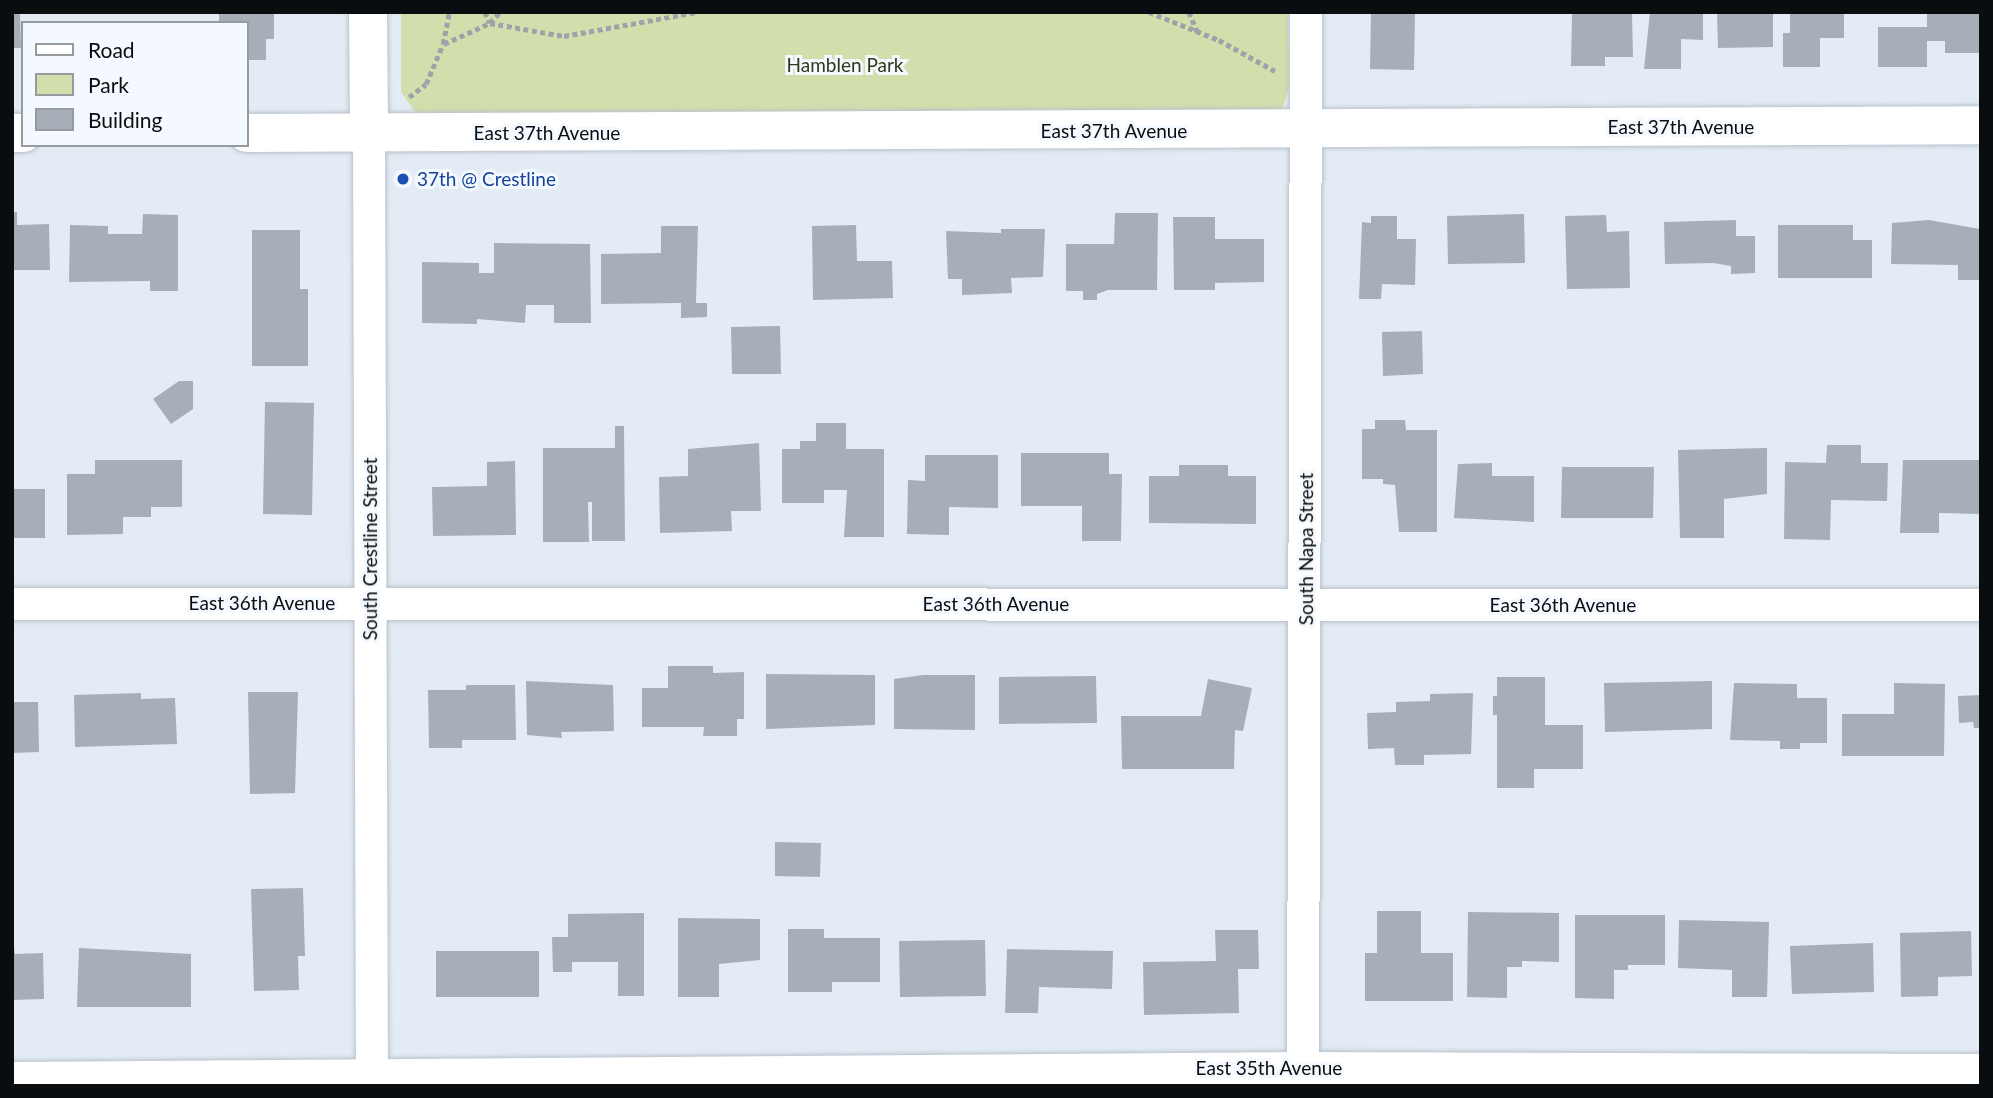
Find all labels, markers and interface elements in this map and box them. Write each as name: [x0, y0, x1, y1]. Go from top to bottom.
legend: [21, 21, 248, 147]
text: Road: [88, 37, 135, 62]
park label: Hamblen Park: [786, 54, 904, 76]
text: Park: [88, 72, 129, 97]
text: Building: [88, 107, 163, 132]
street label: East 37th Avenue: [1607, 116, 1755, 138]
street label: East 37th Avenue: [1040, 120, 1188, 142]
street label: East 37th Avenue: [473, 122, 621, 144]
place label: 37th @ Crestline: [417, 168, 556, 190]
marker: 37th @ Crestline: [395, 171, 411, 187]
street label: South Crestline Street: [359, 458, 381, 640]
street label: South Napa Street: [1295, 473, 1317, 625]
street label: East 36th Avenue: [188, 592, 336, 614]
street label: East 36th Avenue: [922, 593, 1070, 615]
street label: East 36th Avenue: [1489, 594, 1637, 616]
street label: East 35th Avenue: [1195, 1057, 1343, 1079]

